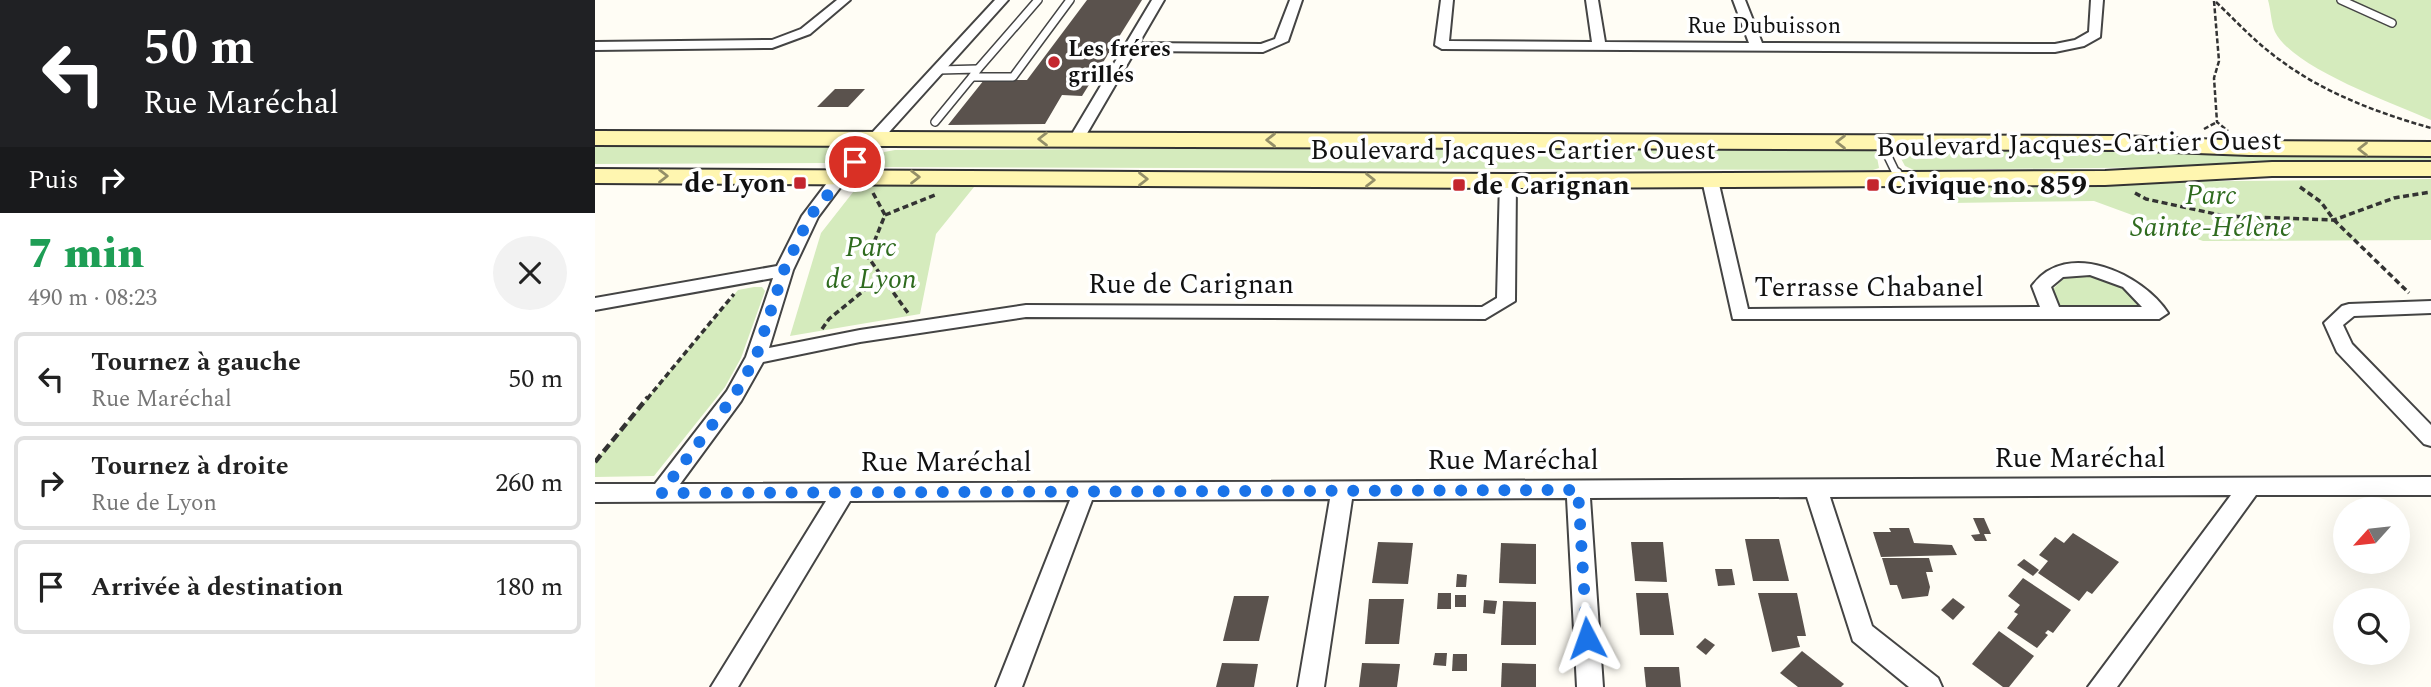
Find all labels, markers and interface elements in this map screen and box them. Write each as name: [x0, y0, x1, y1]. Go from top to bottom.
street label: Rue Dubuisson: [1687, 9, 1841, 44]
text: 50 m: [143, 11, 254, 86]
icon: left: [28, 28, 119, 119]
place label: Les fréres grillés: [1068, 32, 1171, 93]
marker: Les fréres grillés: [1046, 54, 1062, 70]
text: Rue Maréchal: [143, 79, 339, 128]
street label: Boulevard Jacques-Cartier Ouest: [1876, 119, 2282, 169]
street label: Boulevard Jacques-Cartier Ouest: [1310, 129, 1716, 172]
one-way arrow: [1038, 131, 1048, 147]
pin: [825, 132, 885, 192]
one-way arrow: [1265, 132, 1276, 148]
one-way arrow: [1836, 134, 1846, 150]
one-way arrow: [2357, 141, 2368, 157]
icon: arrive: [836, 143, 874, 181]
text: Puis: [28, 160, 79, 200]
icon: right: [93, 161, 131, 199]
place label: de Lyon: [684, 162, 786, 205]
place label: de Carignan: [1473, 164, 1630, 207]
place label: Civique no. 859: [1887, 164, 2087, 207]
one-way arrow: [658, 169, 669, 184]
one-way arrow: [910, 169, 921, 185]
one-way arrow: [1138, 171, 1148, 187]
one-way arrow: [1365, 172, 1376, 188]
park label: Parc Sainte-Hélène: [2130, 174, 2292, 249]
marker: de Lyon: [792, 175, 808, 191]
marker: de Carignan: [1451, 177, 1467, 193]
marker: Civique no. 859: [1865, 177, 1881, 193]
text: 7 min: [28, 223, 144, 286]
park label: Parc de Lyon: [825, 226, 917, 301]
button: close: [493, 236, 567, 310]
street label: Rue de Carignan: [1088, 263, 1294, 306]
street label: Terrasse Chabanel: [1754, 266, 1984, 309]
text: 490 m · 08:23: [28, 281, 157, 316]
text: Tournez à gauche: [91, 342, 301, 382]
text: 50 m: [508, 359, 563, 399]
icon: left: [32, 360, 70, 398]
text: Rue Maréchal: [91, 382, 232, 417]
street label: Rue Maréchal: [1994, 437, 2166, 480]
street label: Rue Maréchal: [1427, 439, 1599, 482]
street label: Rue Maréchal: [860, 441, 1032, 484]
text: Tournez à droite: [91, 446, 289, 486]
text: 260 m: [495, 463, 563, 503]
icon: right: [32, 464, 70, 502]
text: Rue de Lyon: [91, 486, 217, 521]
north arrow: [2333, 497, 2410, 574]
map controls: [2333, 497, 2410, 665]
text: Arrivée à destination: [91, 567, 343, 607]
text: 180 m: [495, 567, 563, 607]
icon: arrive: [32, 568, 70, 606]
button: search: [2333, 588, 2410, 665]
position arrow: [1550, 601, 1624, 675]

